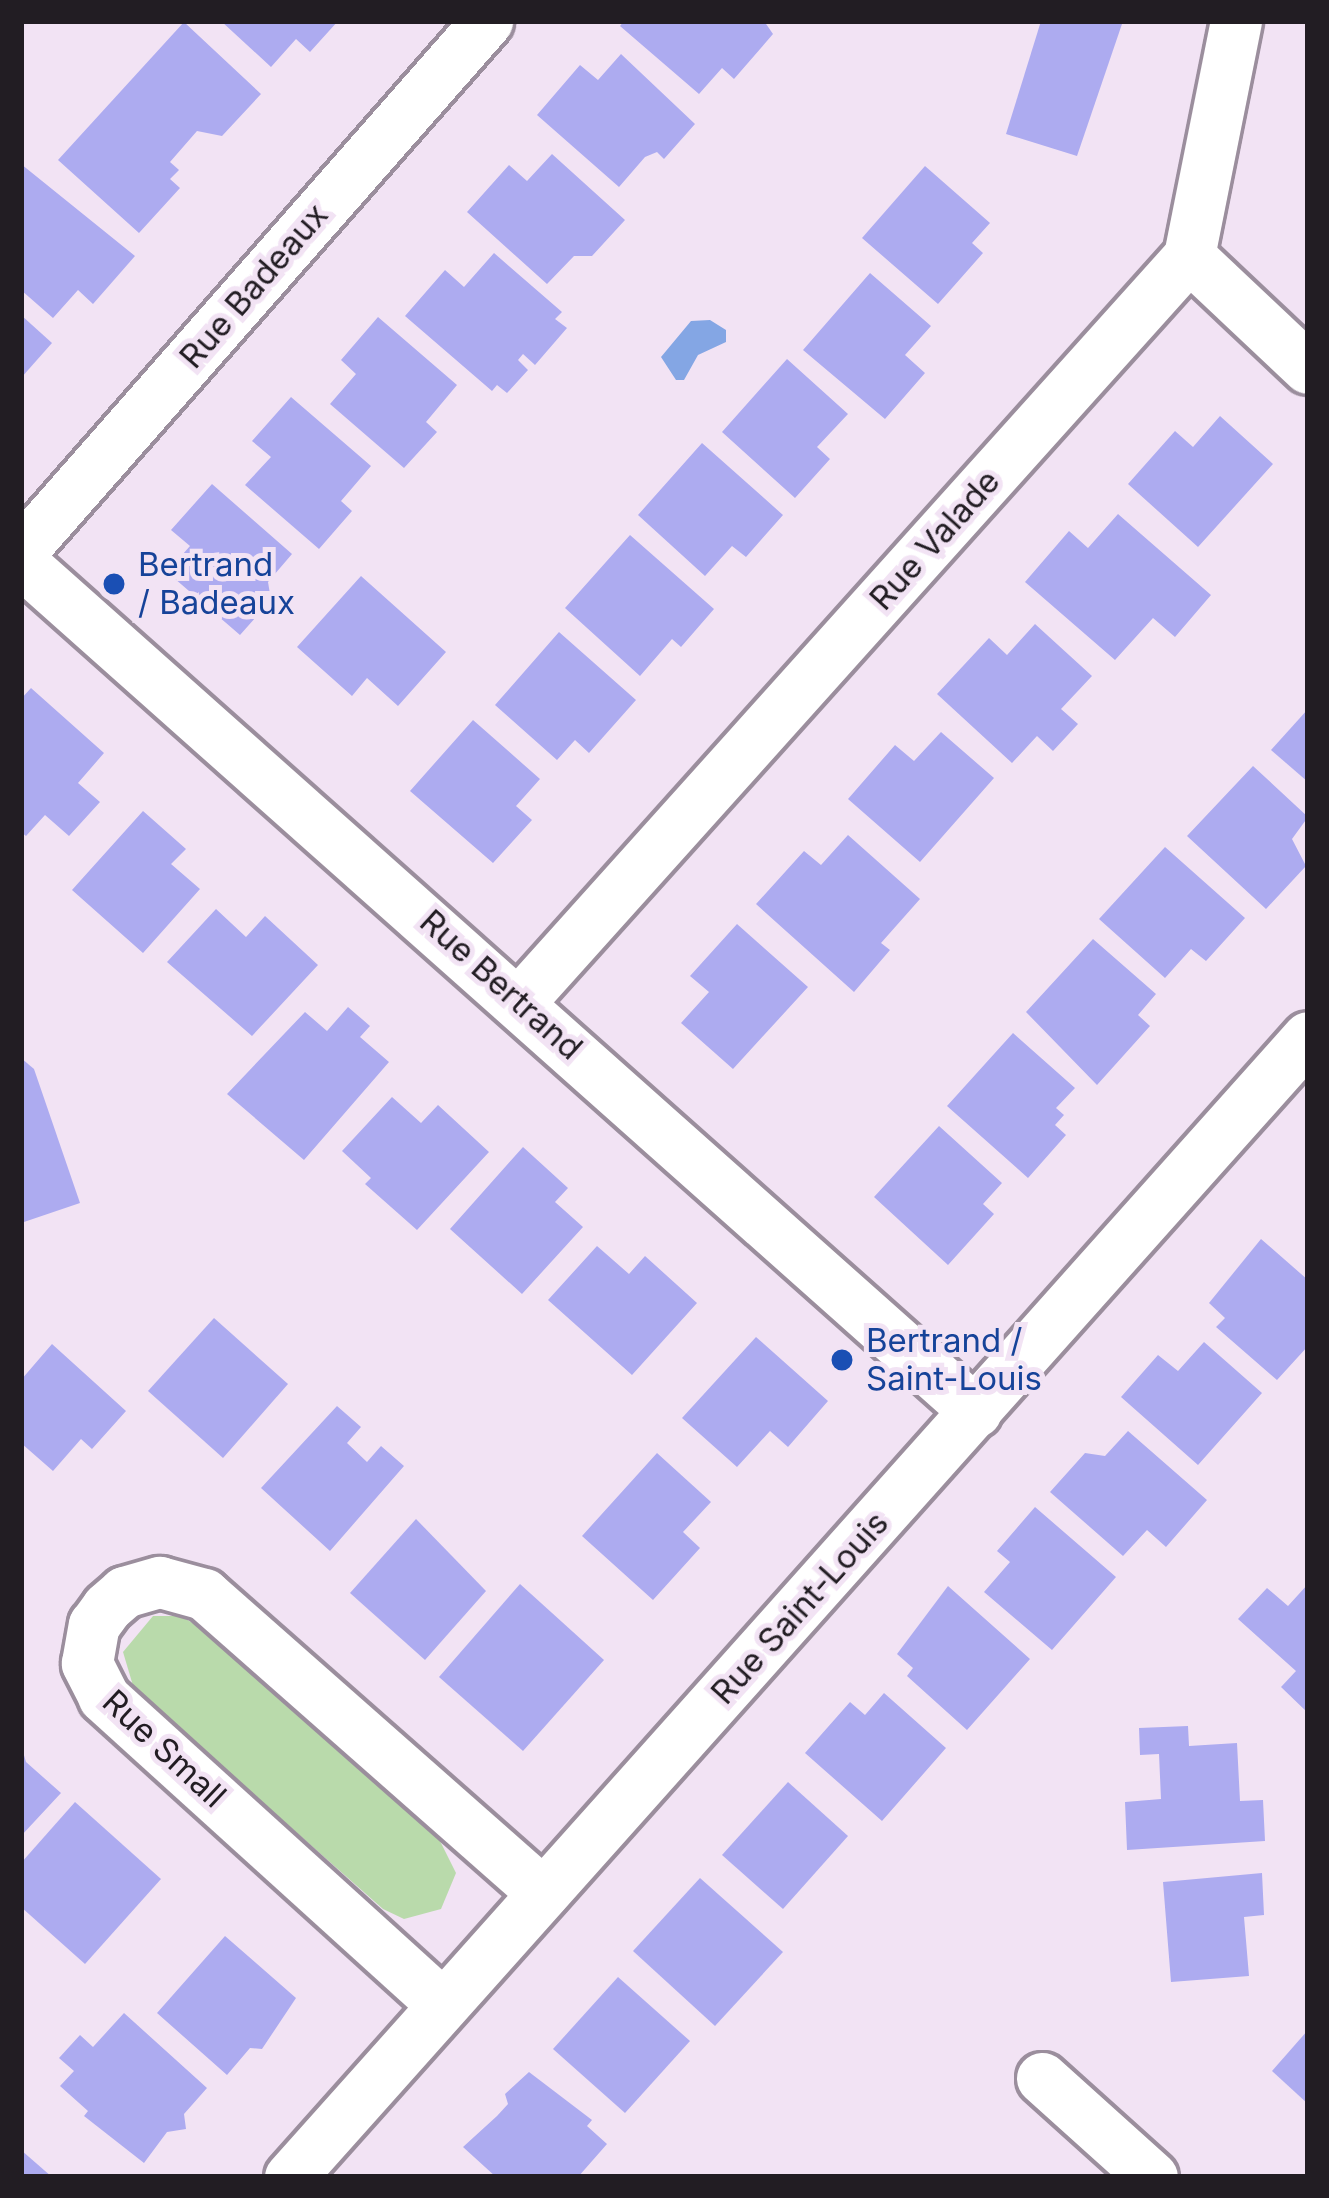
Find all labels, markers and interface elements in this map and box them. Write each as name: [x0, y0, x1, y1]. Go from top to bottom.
street label: Rue Badeaux: [172, 196, 336, 376]
street label: Rue Valade: [862, 462, 1008, 618]
place label: Bertrand / Badeaux: [138, 545, 295, 623]
marker: Bertrand / Badeaux: [101, 571, 127, 597]
street label: Rue Bertrand: [412, 902, 590, 1068]
place label: Bertrand / Saint-Louis: [866, 1321, 1042, 1399]
marker: Bertrand / Saint-Louis: [829, 1347, 855, 1373]
street label: Rue Saint-Louis: [703, 1504, 897, 1712]
street label: Rue Small: [94, 1682, 234, 1816]

